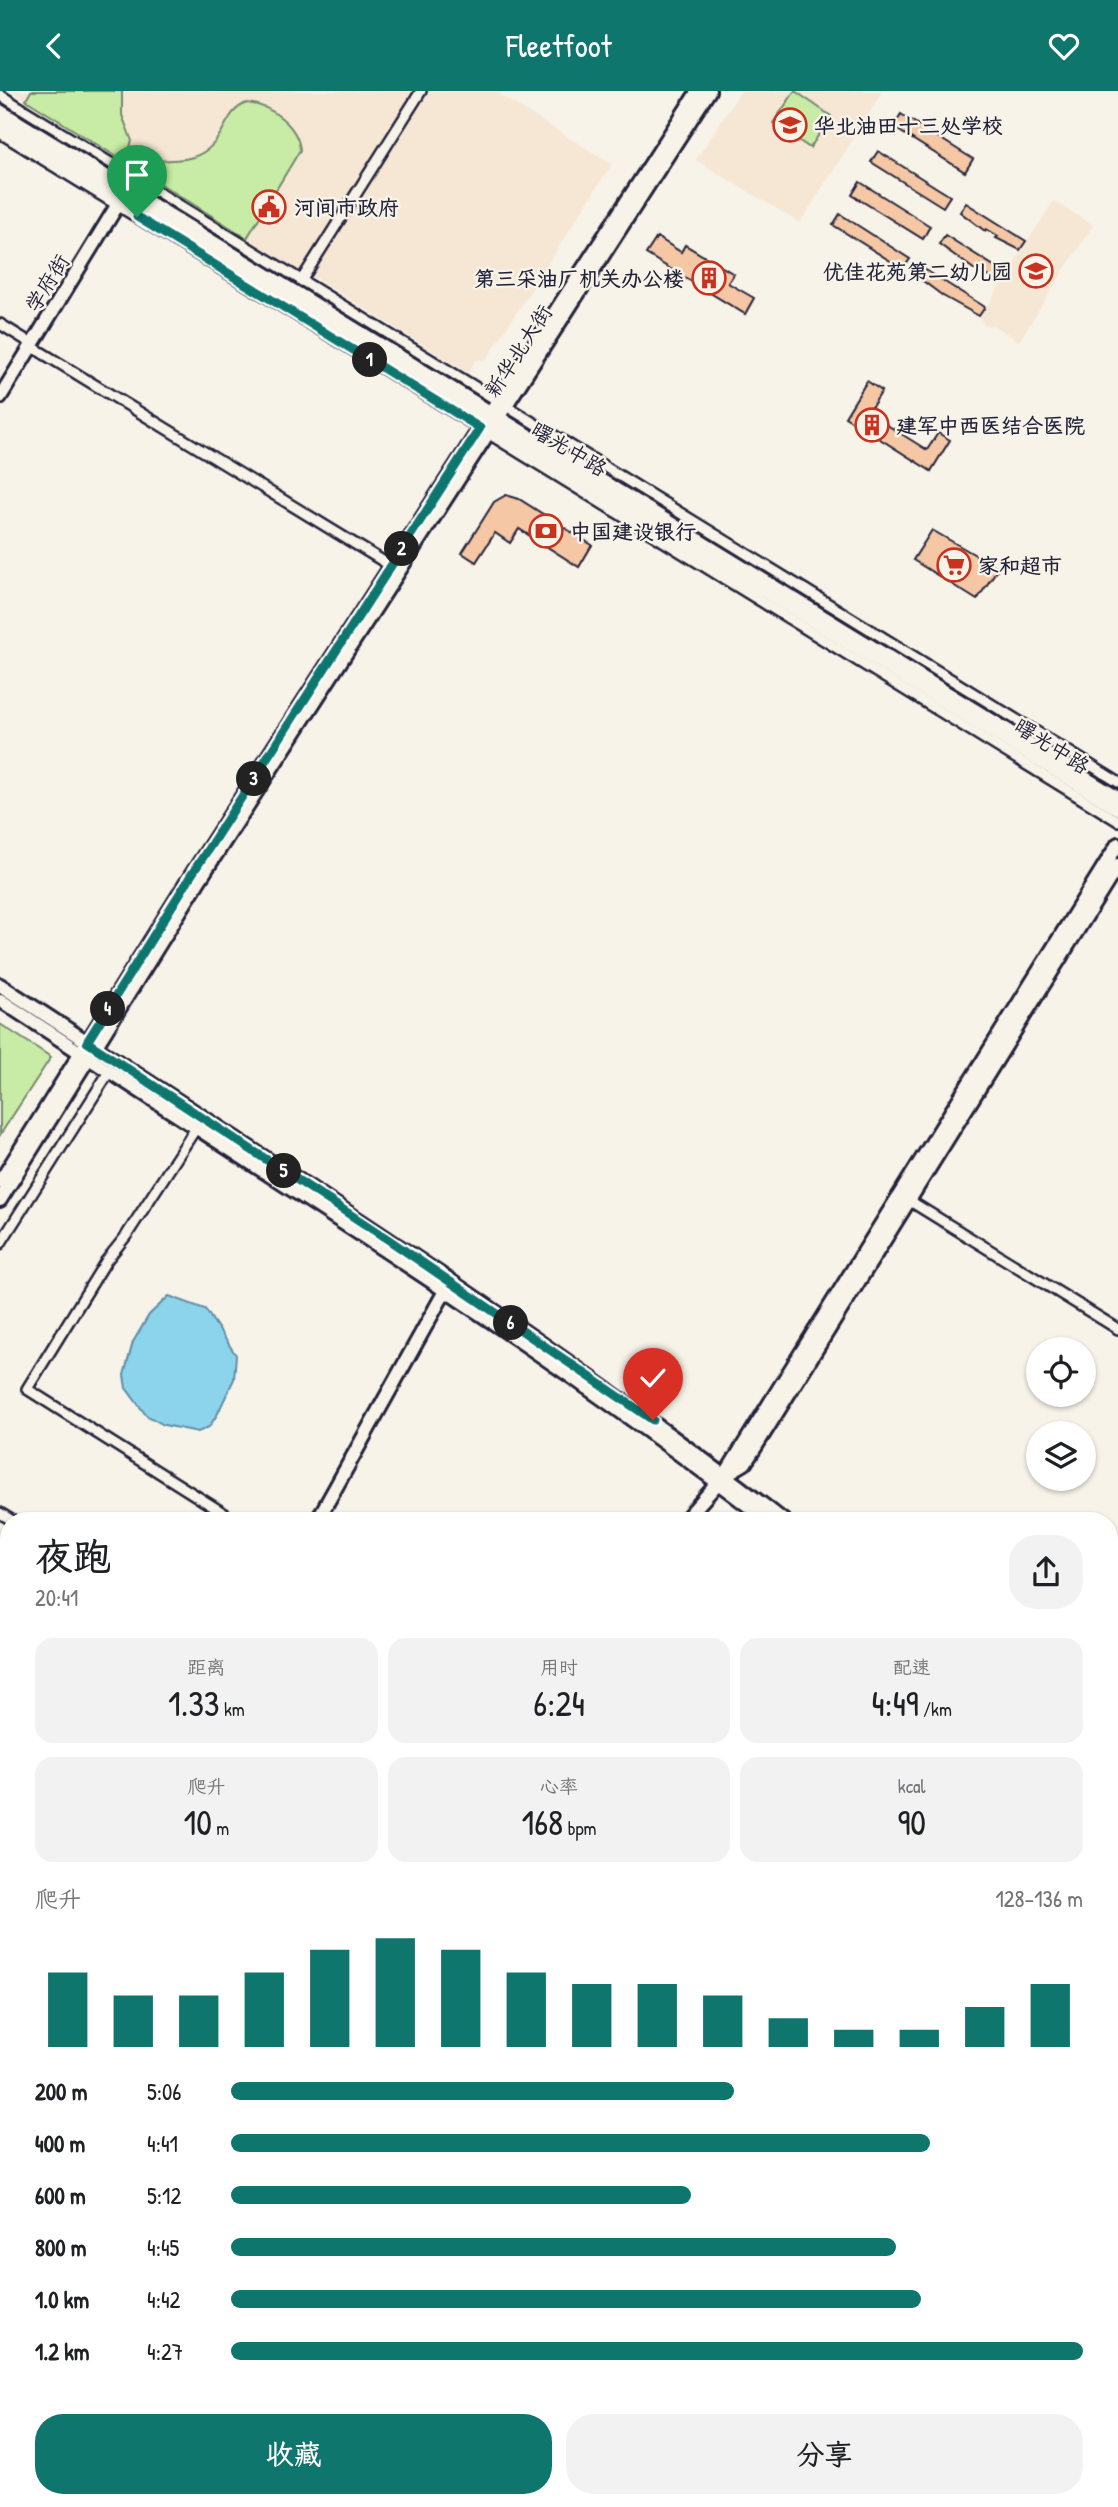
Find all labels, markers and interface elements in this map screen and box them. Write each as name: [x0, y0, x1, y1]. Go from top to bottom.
text: Fleetfoot: [506, 24, 612, 67]
icon: back: [35, 27, 73, 65]
icon: heart: [1045, 27, 1083, 65]
school or university icon: 华北油田十三处学校: [771, 106, 809, 144]
place label: 华北油田十三处学校: [814, 111, 1003, 140]
pin: [107, 145, 167, 217]
icon: arrive: [118, 156, 156, 194]
public building icon: 河间市政府: [250, 188, 288, 226]
place label: 河间市政府: [294, 193, 399, 222]
street label: 学府街: [18, 249, 76, 317]
school or university icon: 优佳花苑第二幼儿园: [1017, 252, 1055, 290]
place label: 优佳花苑第二幼儿园: [823, 257, 1012, 286]
building icon: 第三采油厂机关办公楼: [690, 259, 728, 297]
place label: 第三采油厂机关办公楼: [474, 264, 684, 293]
street label: 新华北大街: [477, 299, 559, 403]
pin: 1: [352, 343, 388, 377]
text: 1: [366, 346, 373, 372]
building icon: 建军中西医结合医院: [853, 406, 891, 444]
place label: 建军中西医结合医院: [896, 411, 1085, 440]
street label: 曙光中路: [526, 415, 612, 483]
bank icon: 中国建设银行: [527, 512, 565, 550]
place label: 中国建设银行: [570, 517, 696, 546]
pin: 2: [384, 531, 420, 567]
text: 2: [397, 535, 406, 561]
supermarket icon: 家和超市: [935, 546, 973, 584]
place label: 家和超市: [978, 551, 1062, 580]
street label: 曙光中路: [1009, 711, 1095, 781]
pin: 3: [236, 761, 272, 797]
text: 3: [249, 765, 258, 791]
pin: 4: [90, 991, 126, 1027]
text: 4: [104, 995, 111, 1021]
pin: 5: [266, 1153, 302, 1189]
text: 5: [279, 1157, 288, 1183]
pin: 6: [494, 1305, 528, 1341]
text: 6: [507, 1309, 514, 1335]
map controls: [1026, 1337, 1096, 1491]
button: locate: [1026, 1337, 1096, 1407]
pin: [623, 1348, 683, 1420]
icon: check: [634, 1359, 672, 1397]
button: layers: [1026, 1421, 1096, 1491]
text: 夜跑: [35, 1530, 111, 1582]
button: share: [1009, 1535, 1083, 1609]
text: 20:41: [35, 1582, 78, 1613]
text: 距离: [187, 1654, 225, 1680]
text: 用时: [540, 1654, 578, 1680]
text: 配速: [893, 1654, 931, 1680]
text: 1.33: [168, 1680, 220, 1727]
text: 6:24: [533, 1680, 585, 1727]
text: 4:49: [871, 1680, 919, 1727]
text: km: [220, 1696, 245, 1722]
text: /km: [919, 1696, 952, 1722]
text: 爬升: [187, 1773, 225, 1799]
text: 心率: [540, 1773, 578, 1799]
text: kcal: [898, 1773, 926, 1799]
text: 10: [183, 1799, 212, 1846]
text: 168: [521, 1799, 563, 1846]
text: 90: [897, 1799, 926, 1846]
text: m: [212, 1815, 229, 1841]
text: bpm: [563, 1815, 597, 1841]
text: 爬升: [35, 1883, 81, 1914]
text: 128–136 m: [996, 1883, 1083, 1914]
text: 200 m: [35, 2076, 87, 2107]
text: 5:06: [147, 2076, 182, 2107]
text: 400 m: [35, 2128, 85, 2159]
text: 4:41: [147, 2128, 178, 2159]
text: 600 m: [35, 2180, 86, 2211]
text: 5:12: [147, 2180, 181, 2211]
text: 800 m: [35, 2232, 87, 2263]
text: 4:45: [147, 2232, 179, 2263]
text: 1.0 km: [35, 2284, 89, 2315]
text: 4:42: [147, 2284, 180, 2315]
text: 1.2 km: [35, 2336, 90, 2367]
text: 4:27: [147, 2336, 183, 2367]
button: 收藏: [35, 2414, 552, 2494]
button: 分享: [566, 2414, 1083, 2494]

